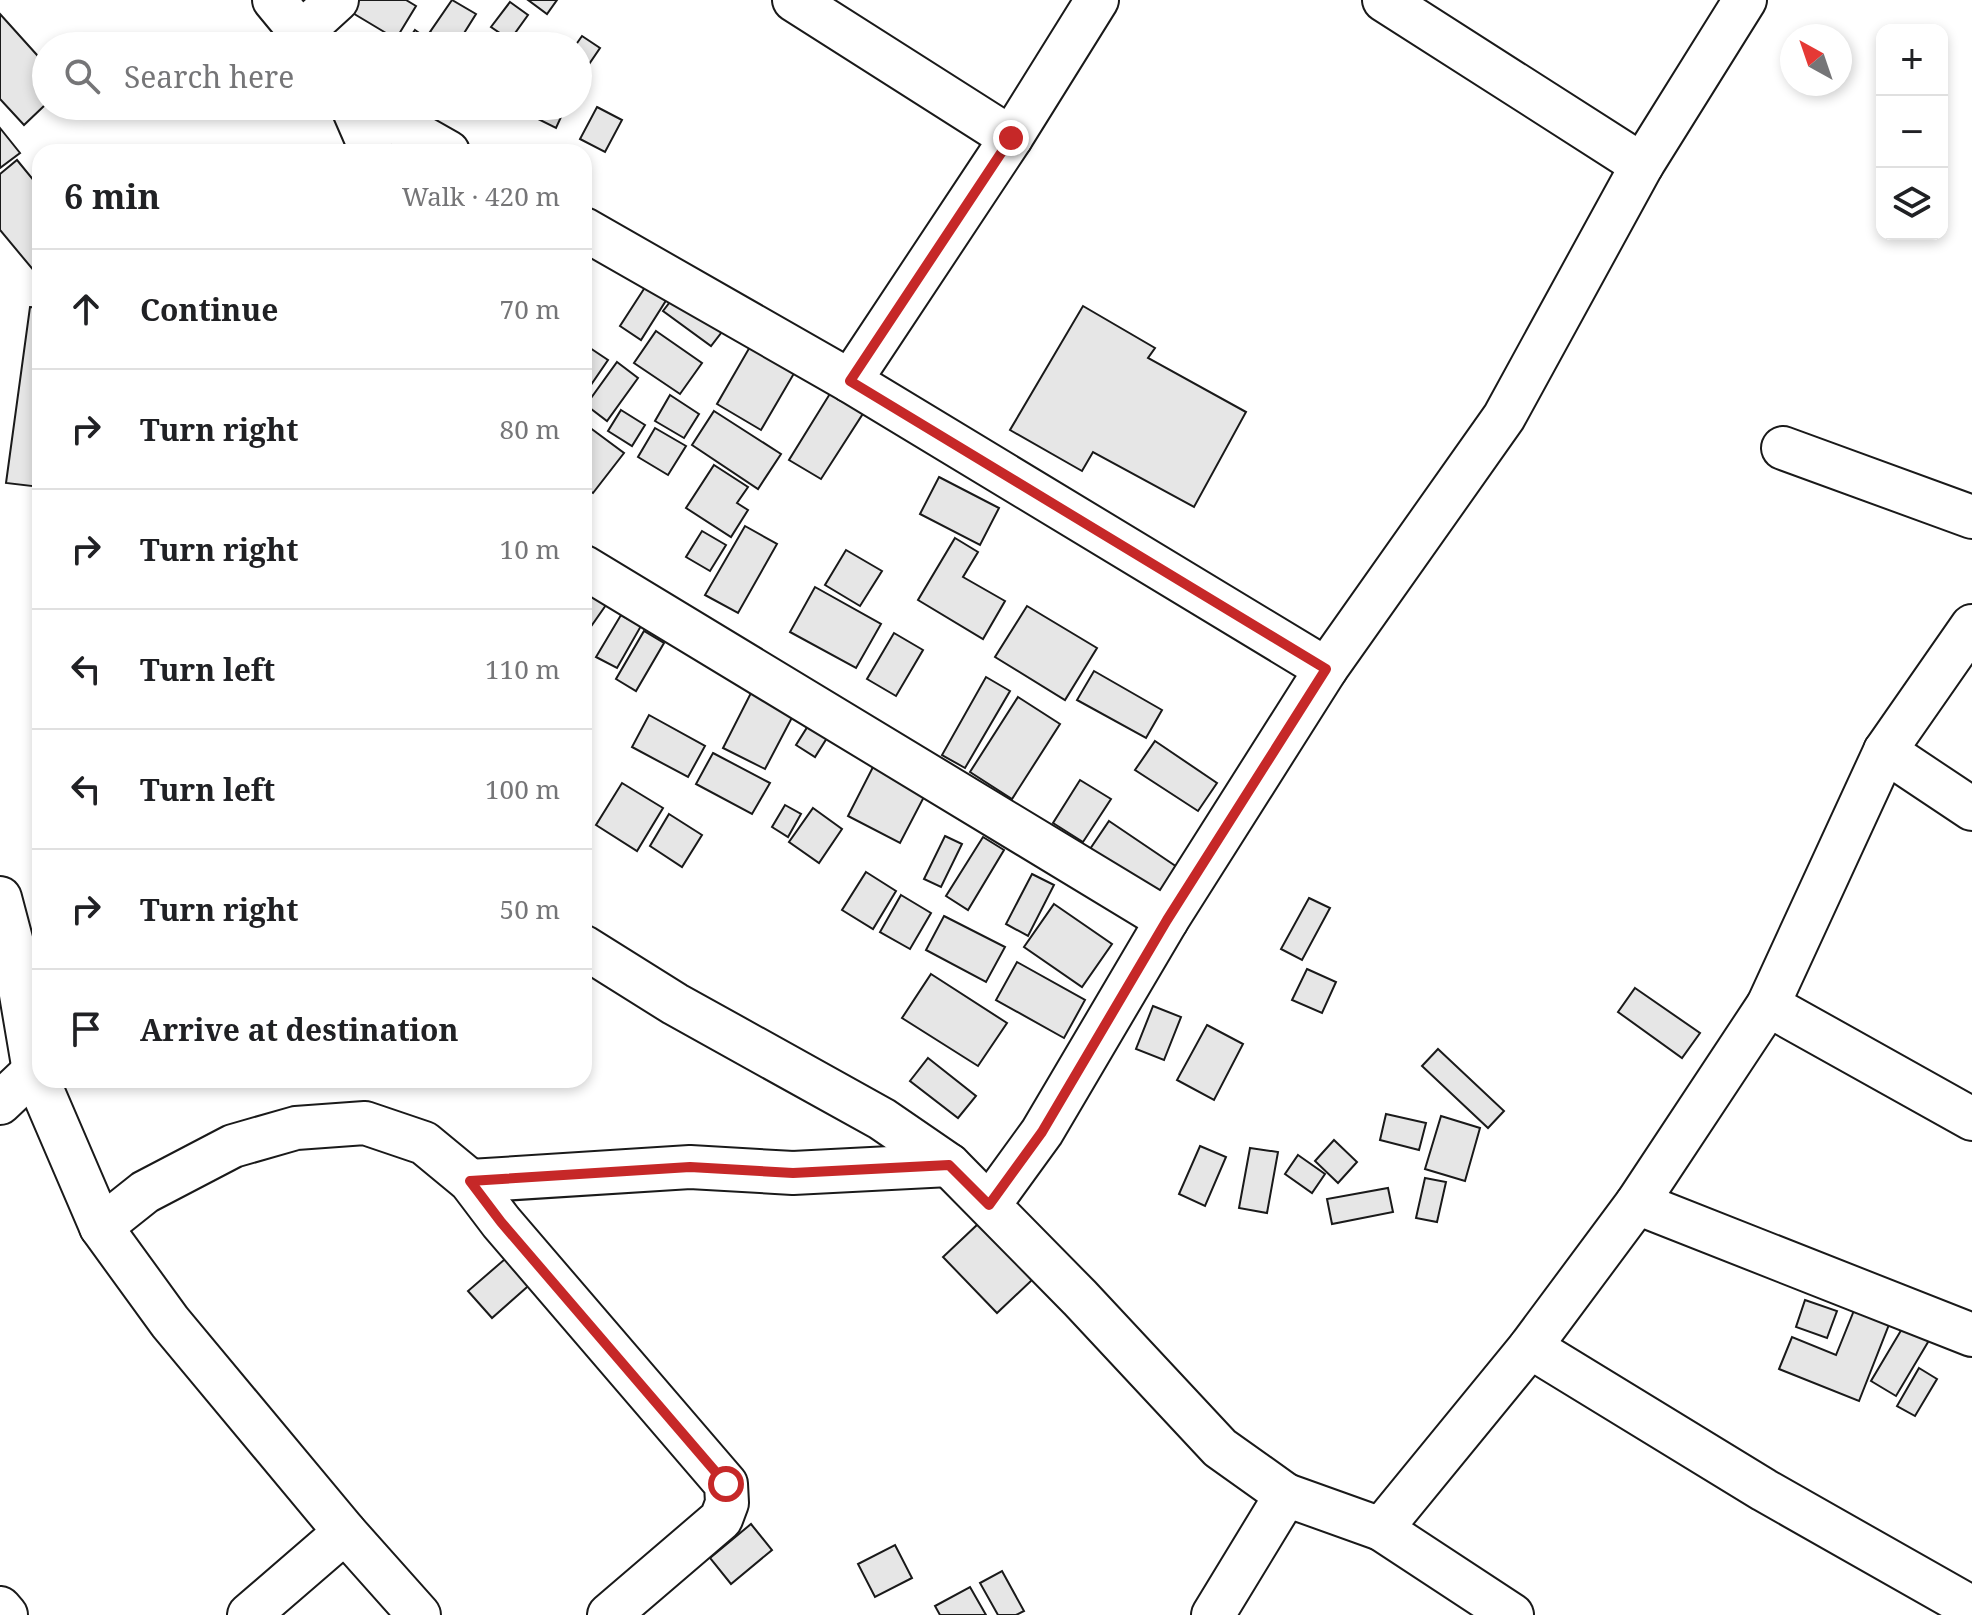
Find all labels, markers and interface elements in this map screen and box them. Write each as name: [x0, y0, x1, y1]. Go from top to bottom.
north arrow: [1780, 24, 1852, 96]
map controls: [1876, 24, 1948, 240]
button: +: [1876, 24, 1948, 96]
search box: [32, 32, 592, 120]
icon: search: [60, 54, 104, 98]
text: Search here: [124, 56, 294, 97]
button: −: [1876, 96, 1948, 168]
route end: [993, 120, 1029, 156]
button: layers: [1876, 168, 1948, 240]
text: 6 min: [64, 173, 160, 219]
text: Walk · 420 m: [402, 178, 560, 214]
icon: ahead: [64, 287, 108, 331]
text: Continue: [140, 289, 278, 330]
text: 70 m: [500, 291, 560, 327]
icon: right: [64, 407, 108, 451]
text: Turn right: [140, 409, 298, 450]
text: 80 m: [500, 411, 560, 447]
icon: right: [64, 527, 108, 571]
text: Turn right: [140, 529, 298, 570]
text: 10 m: [500, 531, 560, 567]
icon: left: [64, 647, 108, 691]
text: Turn left: [140, 649, 275, 690]
text: 110 m: [485, 651, 560, 687]
icon: left: [64, 767, 108, 811]
text: Turn left: [140, 769, 275, 810]
text: 100 m: [485, 771, 560, 807]
icon: right: [64, 887, 108, 931]
text: Turn right: [140, 889, 298, 930]
text: 50 m: [500, 891, 560, 927]
icon: arrive: [64, 1007, 108, 1051]
text: Arrive at destination: [140, 1009, 459, 1050]
route start: [708, 1466, 744, 1502]

